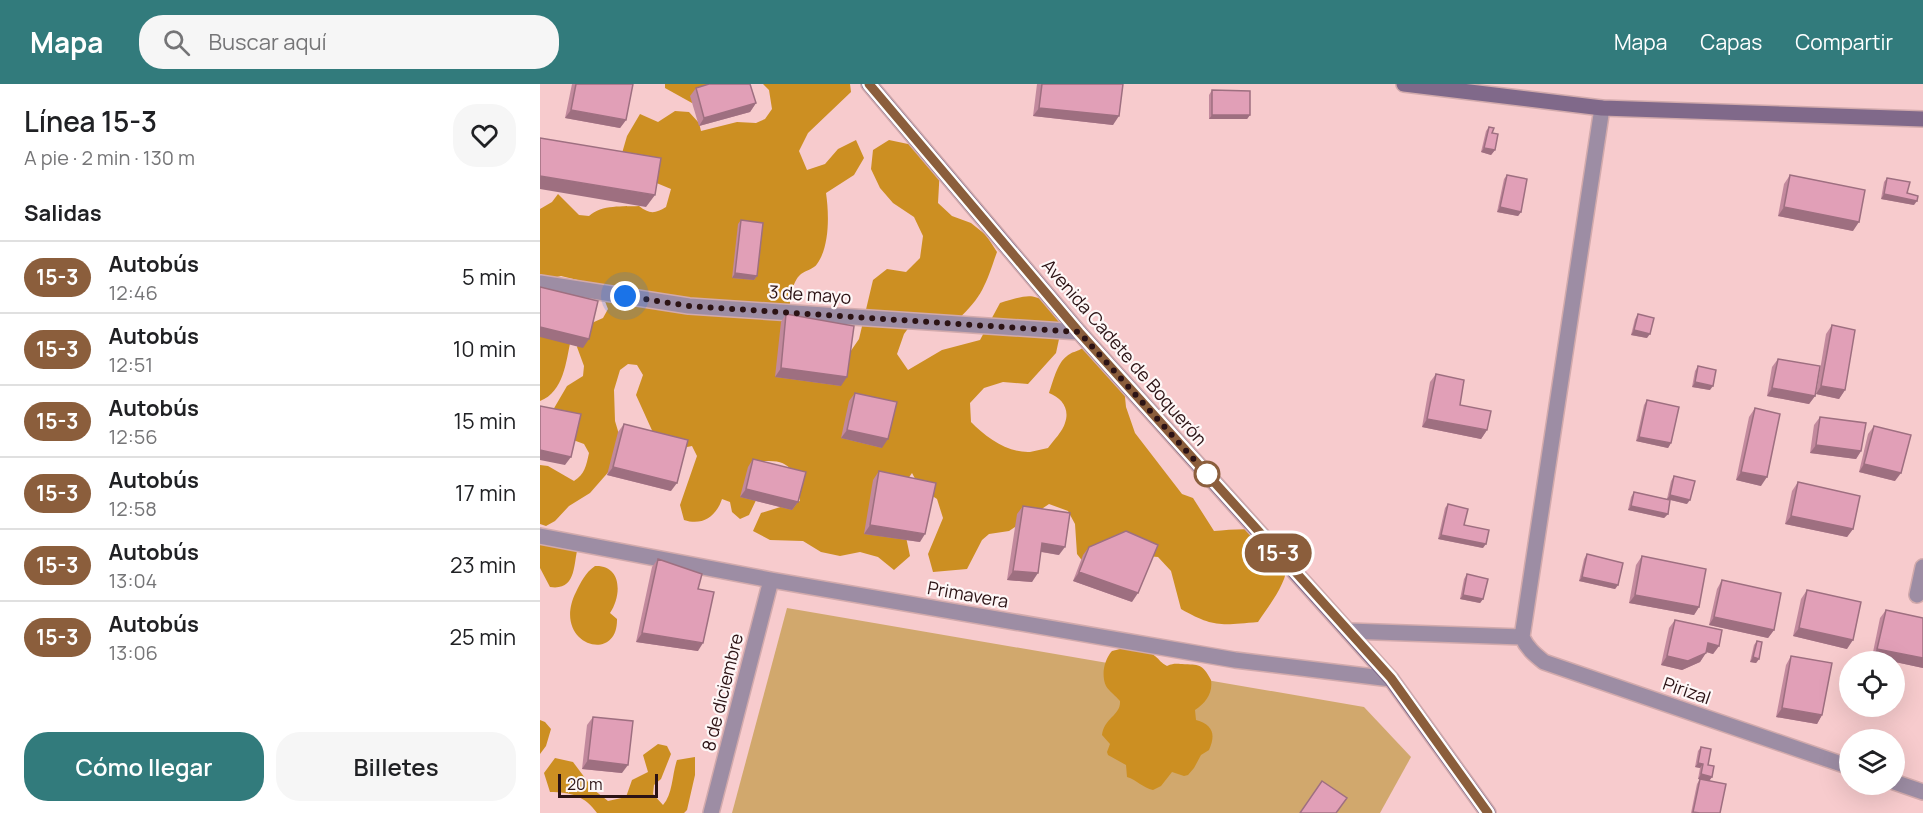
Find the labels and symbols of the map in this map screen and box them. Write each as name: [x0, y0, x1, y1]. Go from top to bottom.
street label: Avenida Cadete de Boquerón: [1037, 254, 1213, 450]
street label: 3 de mayo: [768, 279, 852, 309]
your location: [610, 281, 640, 311]
unlabelled marker: [1194, 461, 1220, 487]
line badge: 15-3: [1236, 534, 1320, 572]
street label: Primavera: [926, 575, 1010, 613]
street label: 8 de diciembre: [696, 631, 748, 753]
street label: Pirizal: [1660, 671, 1714, 709]
scale bar: [558, 771, 658, 798]

